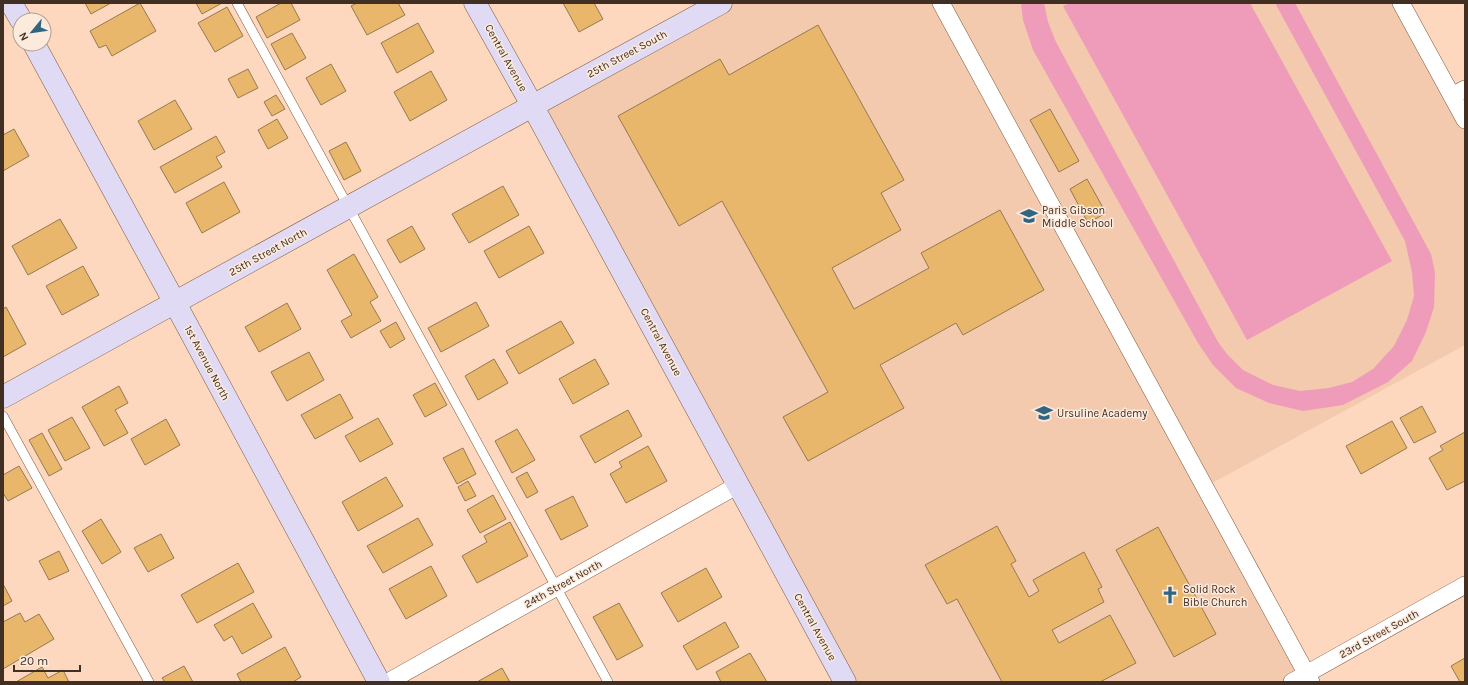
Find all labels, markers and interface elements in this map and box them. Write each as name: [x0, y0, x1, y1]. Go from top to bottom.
north arrow: [12, 12, 52, 52]
street label: Central Avenue: [482, 22, 530, 94]
street label: 25th Street South: [585, 27, 669, 81]
text: N: [16, 30, 31, 43]
place label: Paris Gibson Middle School: [1042, 204, 1113, 230]
school or university icon: Paris Gibson Middle School: [1019, 206, 1039, 226]
street label: 25th Street North: [227, 225, 309, 279]
street label: Central Avenue: [638, 306, 685, 379]
street label: 1st Avenue North: [182, 323, 232, 403]
school or university icon: Ursuline Academy: [1034, 403, 1054, 423]
place label: Ursuline Academy: [1057, 407, 1148, 420]
street label: 24th Street North: [522, 557, 604, 611]
place label: Solid Rock Bible Church: [1183, 583, 1247, 609]
church icon: Solid Rock Bible Church: [1160, 585, 1180, 605]
street label: Central Avenue: [791, 591, 839, 663]
street label: 23rd Street South: [1337, 607, 1421, 661]
scale bar: [14, 647, 80, 673]
text: 20 m: [20, 654, 48, 668]

